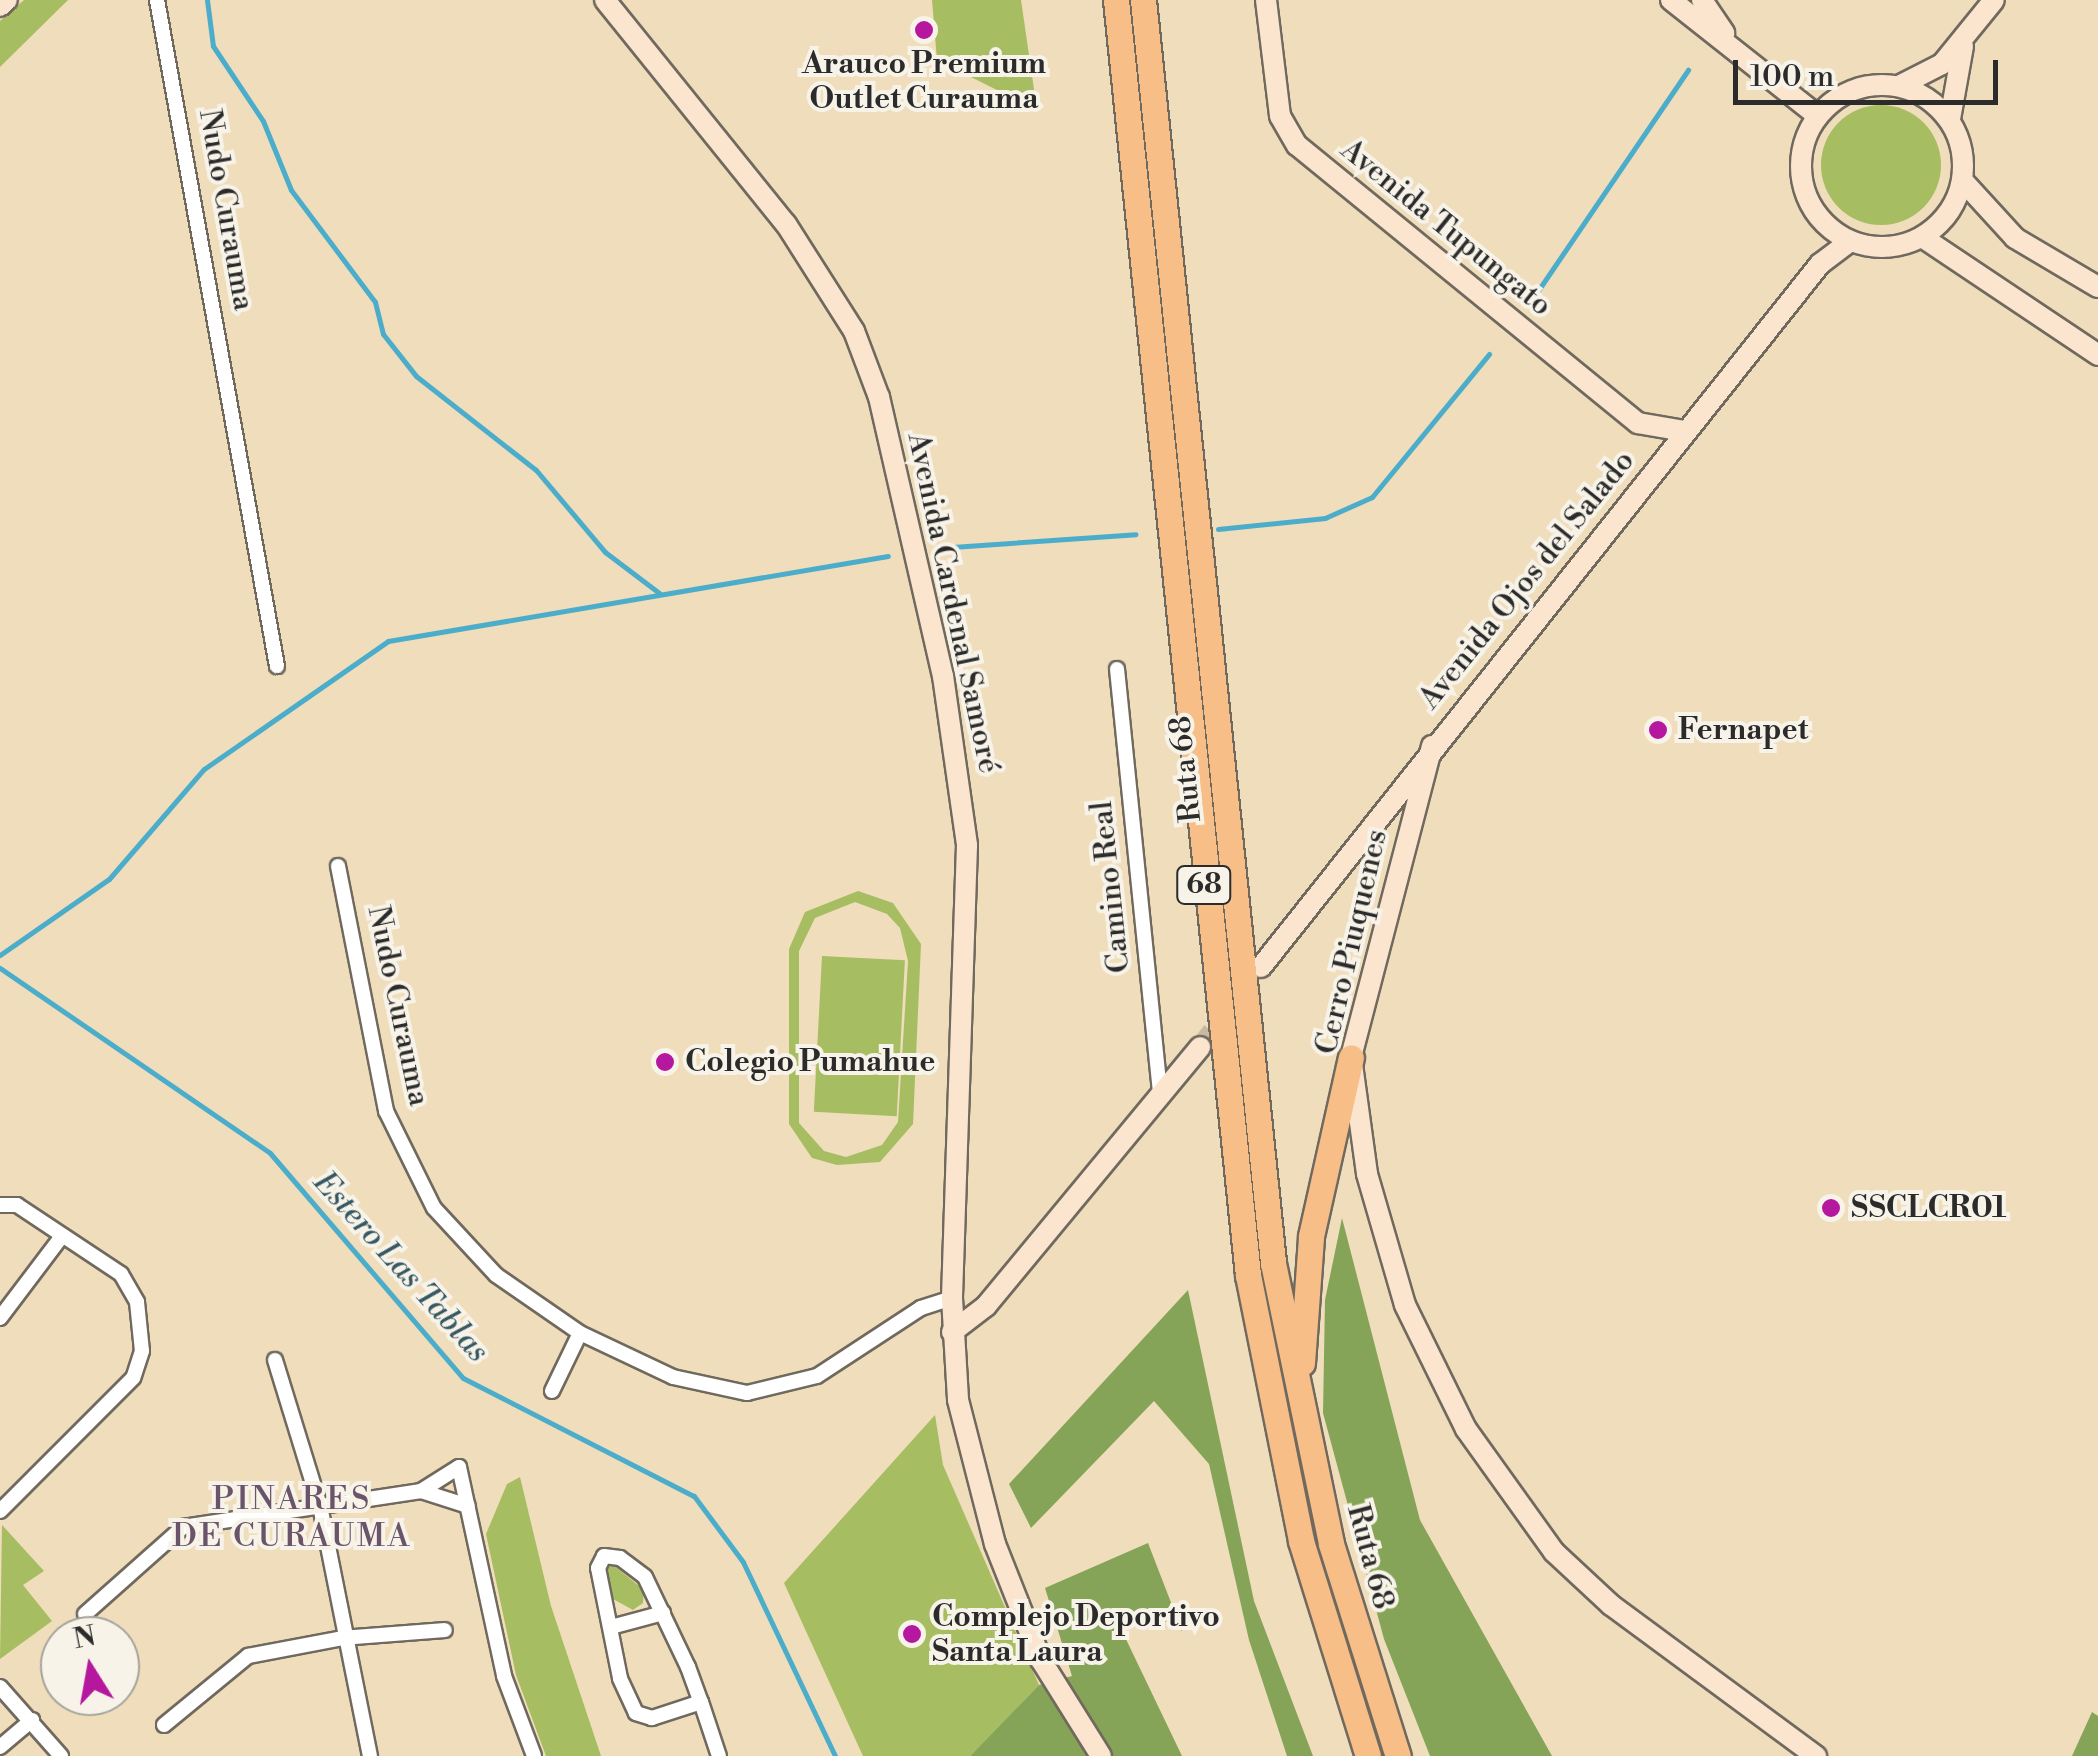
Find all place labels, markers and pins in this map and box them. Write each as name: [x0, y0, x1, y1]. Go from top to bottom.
marker: Arauco Premium Outlet Curauma: [913, 19, 935, 41]
place label: Arauco Premium Outlet Curauma: [802, 46, 1046, 116]
place label: Fernapet: [1678, 712, 1808, 748]
marker: Fernapet: [1647, 719, 1669, 741]
place label: Colegio Pumahue: [685, 1044, 935, 1080]
marker: Colegio Pumahue: [654, 1051, 676, 1073]
place label: SSCLCR01: [1851, 1190, 2006, 1226]
marker: SSCLCR01: [1820, 1197, 1842, 1219]
place label: Complejo Deportivo Santa Laura: [932, 1599, 1220, 1670]
marker: Complejo Deportivo Santa Laura: [901, 1623, 923, 1645]

